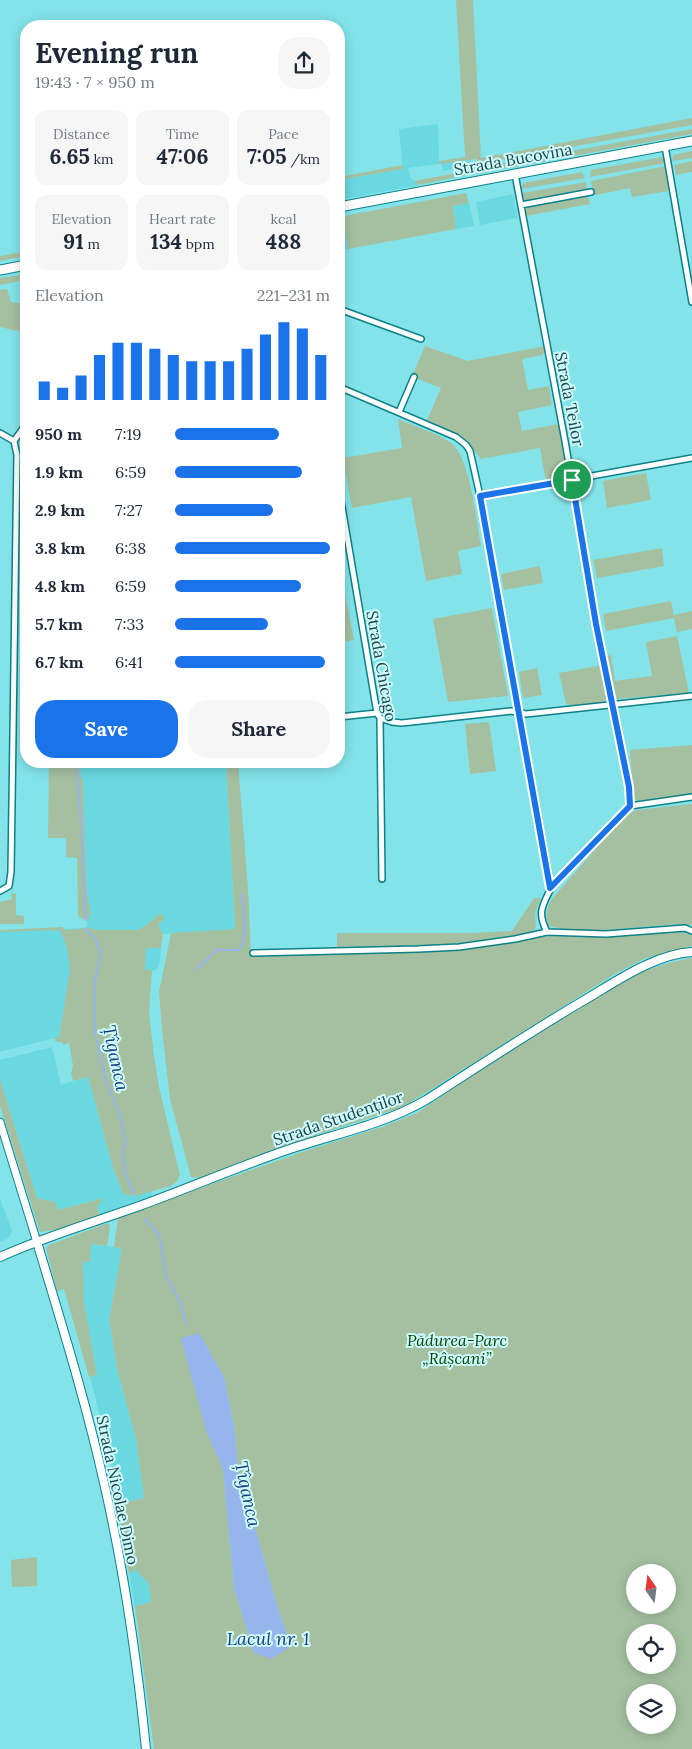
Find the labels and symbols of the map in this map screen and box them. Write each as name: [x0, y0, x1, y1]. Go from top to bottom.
street label: Strada Bucovina: [452, 139, 574, 179]
street label: Strada Teilor: [551, 350, 589, 448]
pin: [551, 459, 593, 501]
street label: Strada Chicago: [362, 609, 402, 723]
water label: Țîganca: [98, 1023, 134, 1093]
street label: Strada Studenților: [270, 1086, 406, 1150]
park label: Pădurea-Parc „Râșcani”: [407, 1330, 507, 1368]
street label: Strada Nicolae Dimo: [92, 1413, 144, 1567]
water label: Țîganca: [230, 1459, 266, 1529]
north arrow: [626, 1564, 676, 1614]
water label: Lacul nr. 1: [227, 1627, 309, 1650]

